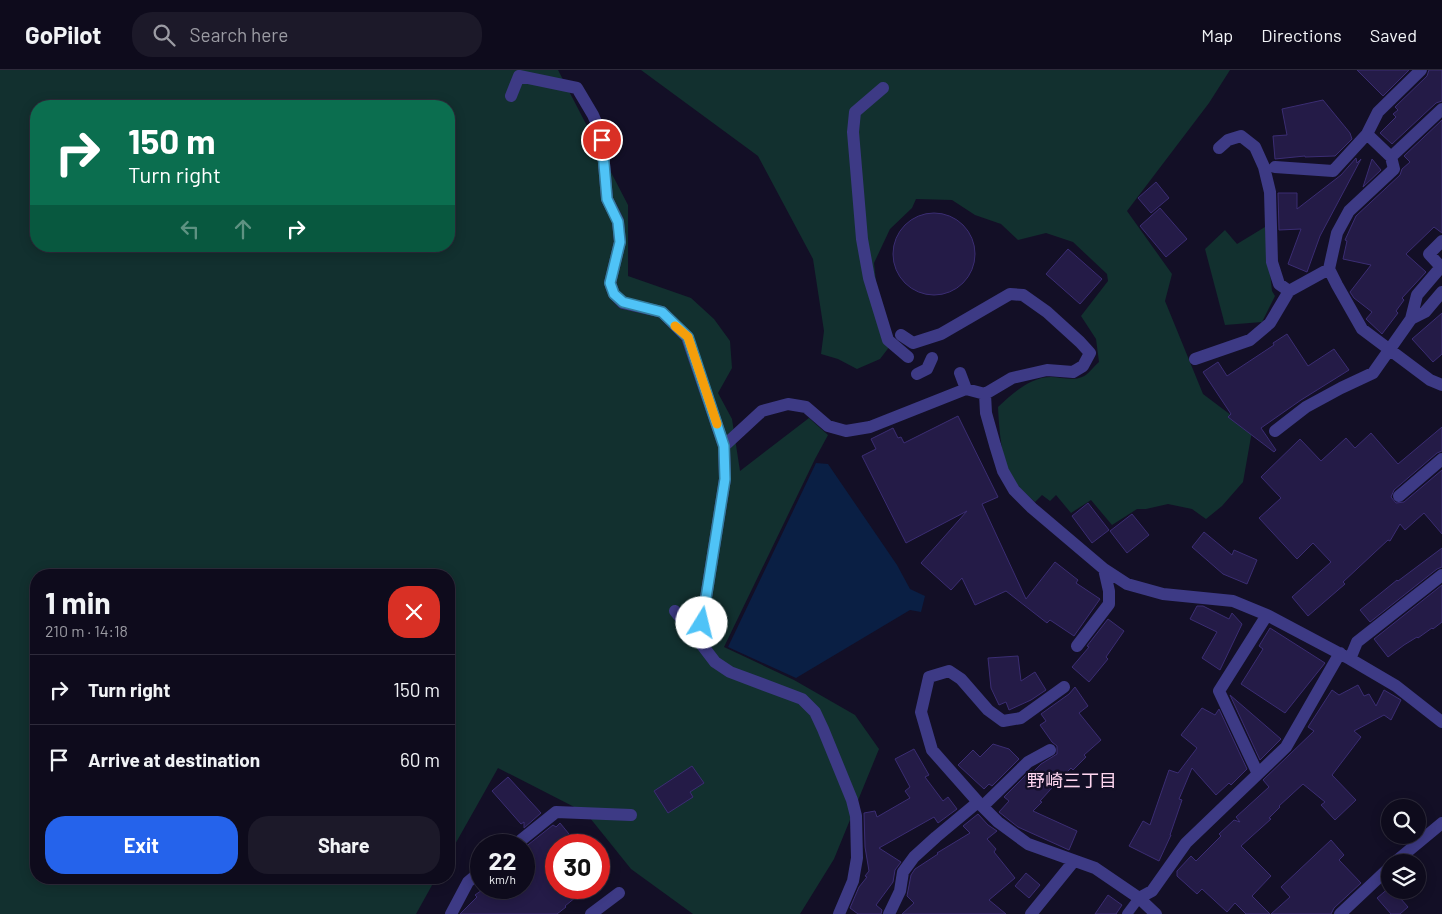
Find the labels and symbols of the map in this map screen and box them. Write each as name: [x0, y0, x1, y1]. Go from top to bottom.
pin: [581, 119, 623, 161]
position arrow: [675, 596, 727, 648]
district label: 野崎三丁目: [1027, 769, 1117, 791]
speed limit sign: 30: [545, 834, 610, 899]

